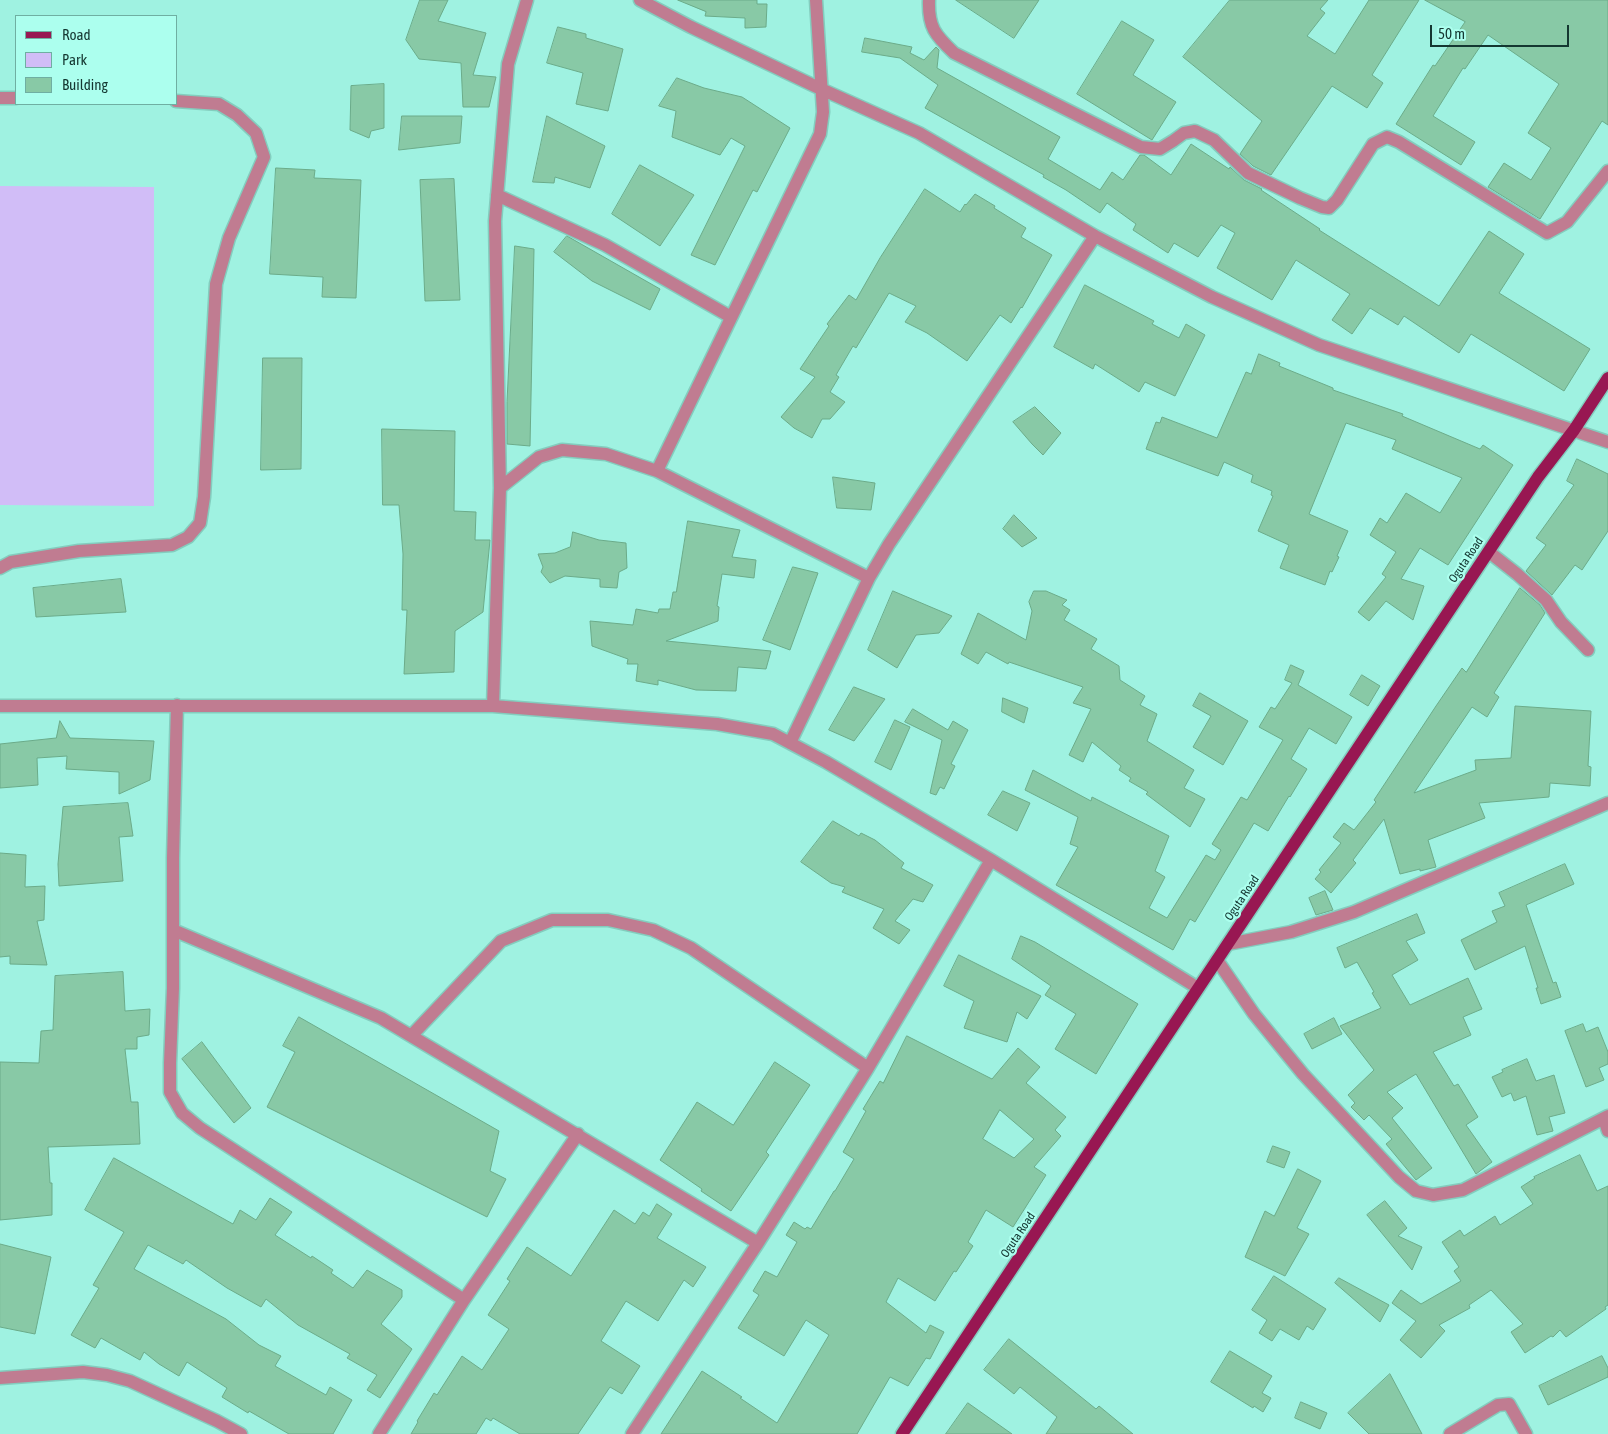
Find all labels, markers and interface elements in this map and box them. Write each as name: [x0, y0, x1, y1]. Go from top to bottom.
legend: [15, 15, 178, 105]
scale bar: [1433, 15, 1572, 47]
text: 50 m: [1438, 25, 1465, 42]
text: Road: [62, 26, 91, 43]
text: Park: [62, 51, 87, 68]
text: Building: [62, 76, 108, 93]
street label: Oguta Road: [1446, 535, 1486, 585]
street label: Oguta Road: [1222, 873, 1262, 923]
street label: Oguta Road: [998, 1210, 1038, 1260]

